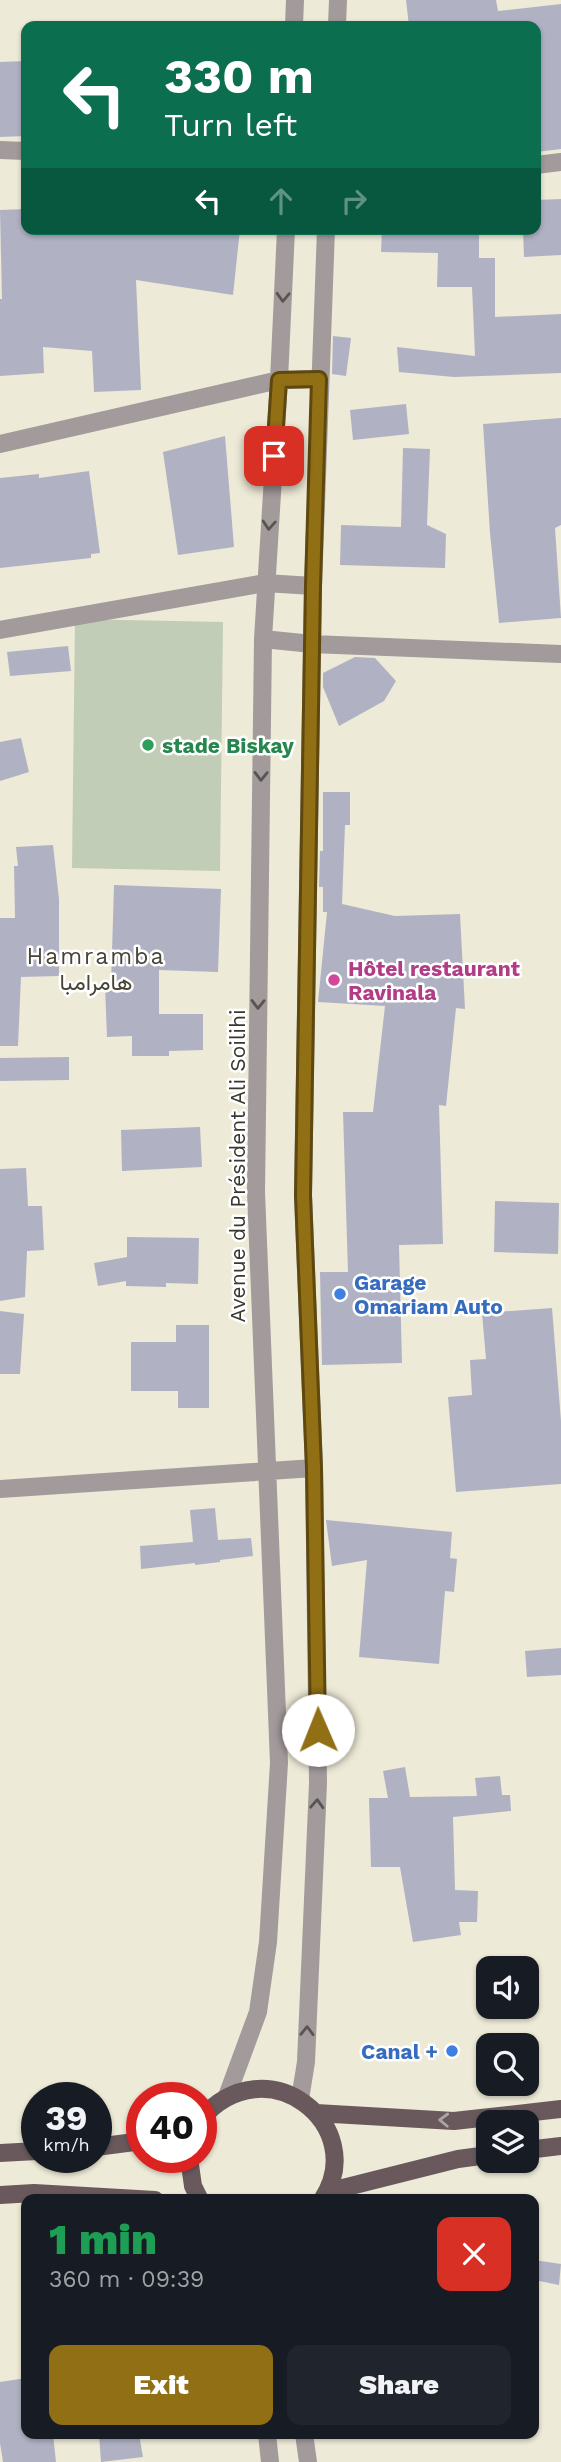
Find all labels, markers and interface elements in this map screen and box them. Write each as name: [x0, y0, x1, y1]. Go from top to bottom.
text: 330 m: [164, 47, 314, 105]
icon: left: [49, 49, 140, 140]
text: Turn left: [164, 106, 297, 144]
icon: left: [189, 182, 227, 220]
icon: ahead: [262, 182, 300, 220]
icon: right: [335, 182, 373, 220]
one-way arrow: [275, 292, 290, 303]
pin: [244, 426, 304, 486]
icon: arrive: [255, 437, 293, 475]
one-way arrow: [262, 519, 277, 530]
place label: stade Biskay: [162, 733, 294, 758]
marker: stade Biskay: [140, 737, 156, 753]
one-way arrow: [253, 772, 269, 782]
district label: Hamramba هامرامبا: [26, 943, 166, 997]
place label: Hôtel restaurant Ravinala: [348, 956, 520, 1005]
marker: Hôtel restaurant Ravinala: [326, 972, 342, 988]
one-way arrow: [250, 999, 266, 1010]
street label: Avenue du Président Ali Soilihi: [225, 1009, 250, 1323]
place label: Garage Omariam Auto: [354, 1270, 503, 1319]
marker: Garage Omariam Auto: [332, 1286, 348, 1302]
position arrow: [281, 1693, 355, 1767]
one-way arrow: [310, 1798, 325, 1809]
map controls: [476, 1956, 539, 2173]
button: sound: [476, 1956, 539, 2019]
one-way arrow: [299, 2026, 315, 2036]
button: search: [476, 2033, 539, 2096]
place label: Canal +: [361, 2039, 438, 2064]
marker: Canal +: [444, 2043, 460, 2059]
speed limit sign: 40: [126, 2082, 217, 2173]
text: 39: [45, 2097, 88, 2139]
button: layers: [476, 2110, 539, 2173]
one-way arrow: [439, 2113, 450, 2128]
text: km/h: [43, 2134, 90, 2155]
text: 1 min: [49, 2215, 157, 2264]
button: close: [437, 2217, 511, 2291]
text: 360 m · 09:39: [49, 2266, 204, 2293]
button: Exit: [49, 2345, 273, 2425]
button: Share: [287, 2345, 511, 2425]

